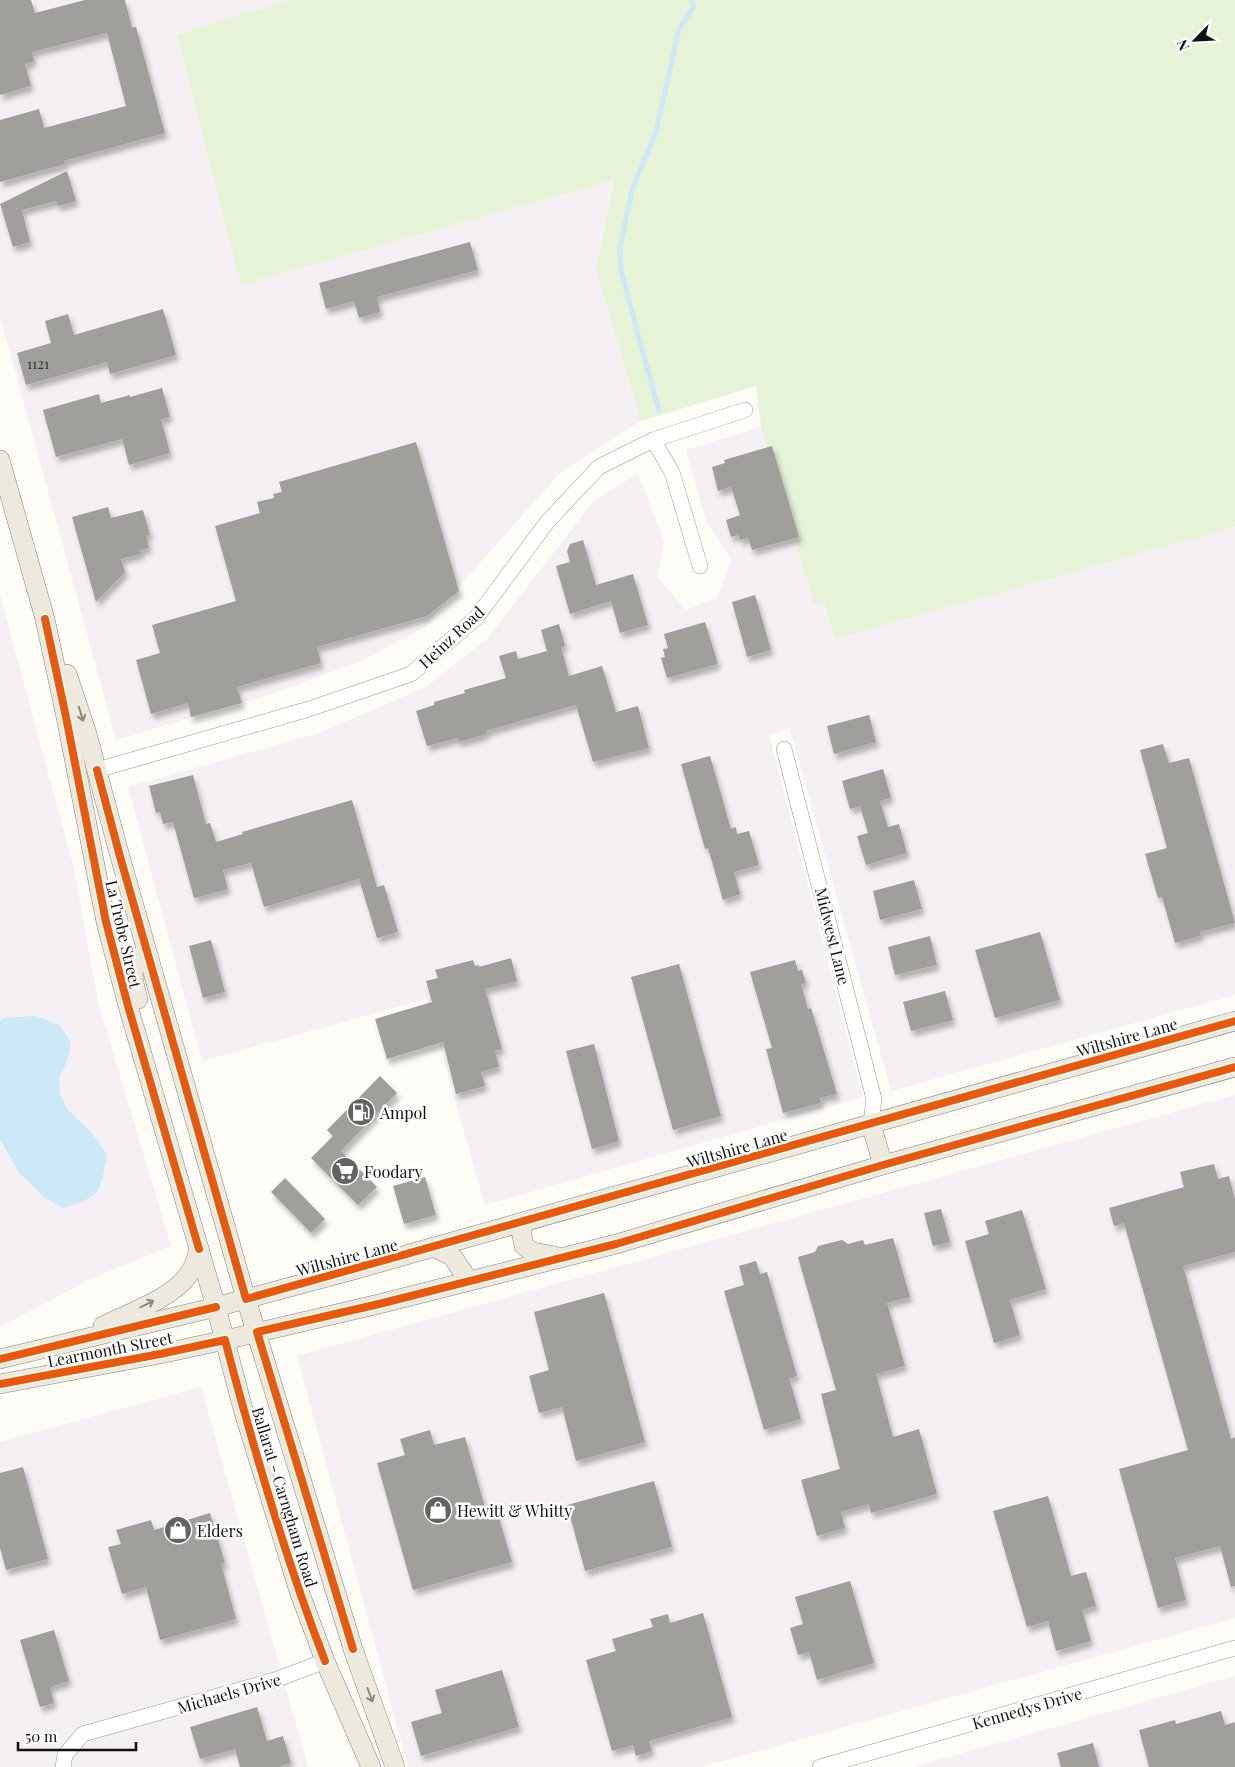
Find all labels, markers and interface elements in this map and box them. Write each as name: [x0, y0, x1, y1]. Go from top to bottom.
north arrow: [1170, 15, 1220, 65]
text: N: [1172, 37, 1193, 54]
house number: 1121: [27, 354, 49, 373]
street label: Heinz Road: [414, 601, 488, 673]
one-way arrow: [77, 706, 86, 721]
street label: La Trobe Street: [101, 878, 147, 990]
street label: Midwest Lane: [811, 885, 855, 987]
street label: Wiltshire Lane: [1073, 1013, 1180, 1062]
fuel station icon: Ampol: [346, 1097, 376, 1127]
place label: Ampol: [379, 1102, 427, 1123]
street label: Wiltshire Lane: [683, 1124, 790, 1173]
supermarket icon: Foodary: [330, 1156, 360, 1186]
place label: Foodary: [364, 1161, 423, 1182]
street label: Wiltshire Lane: [293, 1233, 400, 1281]
one-way arrow: [139, 1299, 154, 1308]
street label: Learmonth Street: [46, 1326, 175, 1371]
street label: Ballarat - Carngham Road: [248, 1404, 322, 1590]
shop icon: Hewitt & Whitty: [423, 1495, 453, 1525]
place label: Hewitt & Whitty: [457, 1500, 572, 1521]
shop icon: Elders: [163, 1515, 193, 1545]
place label: Elders: [197, 1520, 243, 1541]
street label: Michaels Drive: [175, 1668, 283, 1718]
street label: Kennedys Drive: [970, 1682, 1084, 1734]
one-way arrow: [366, 1686, 375, 1702]
scale bar: [18, 1720, 135, 1752]
text: 50 m: [25, 1726, 58, 1746]

